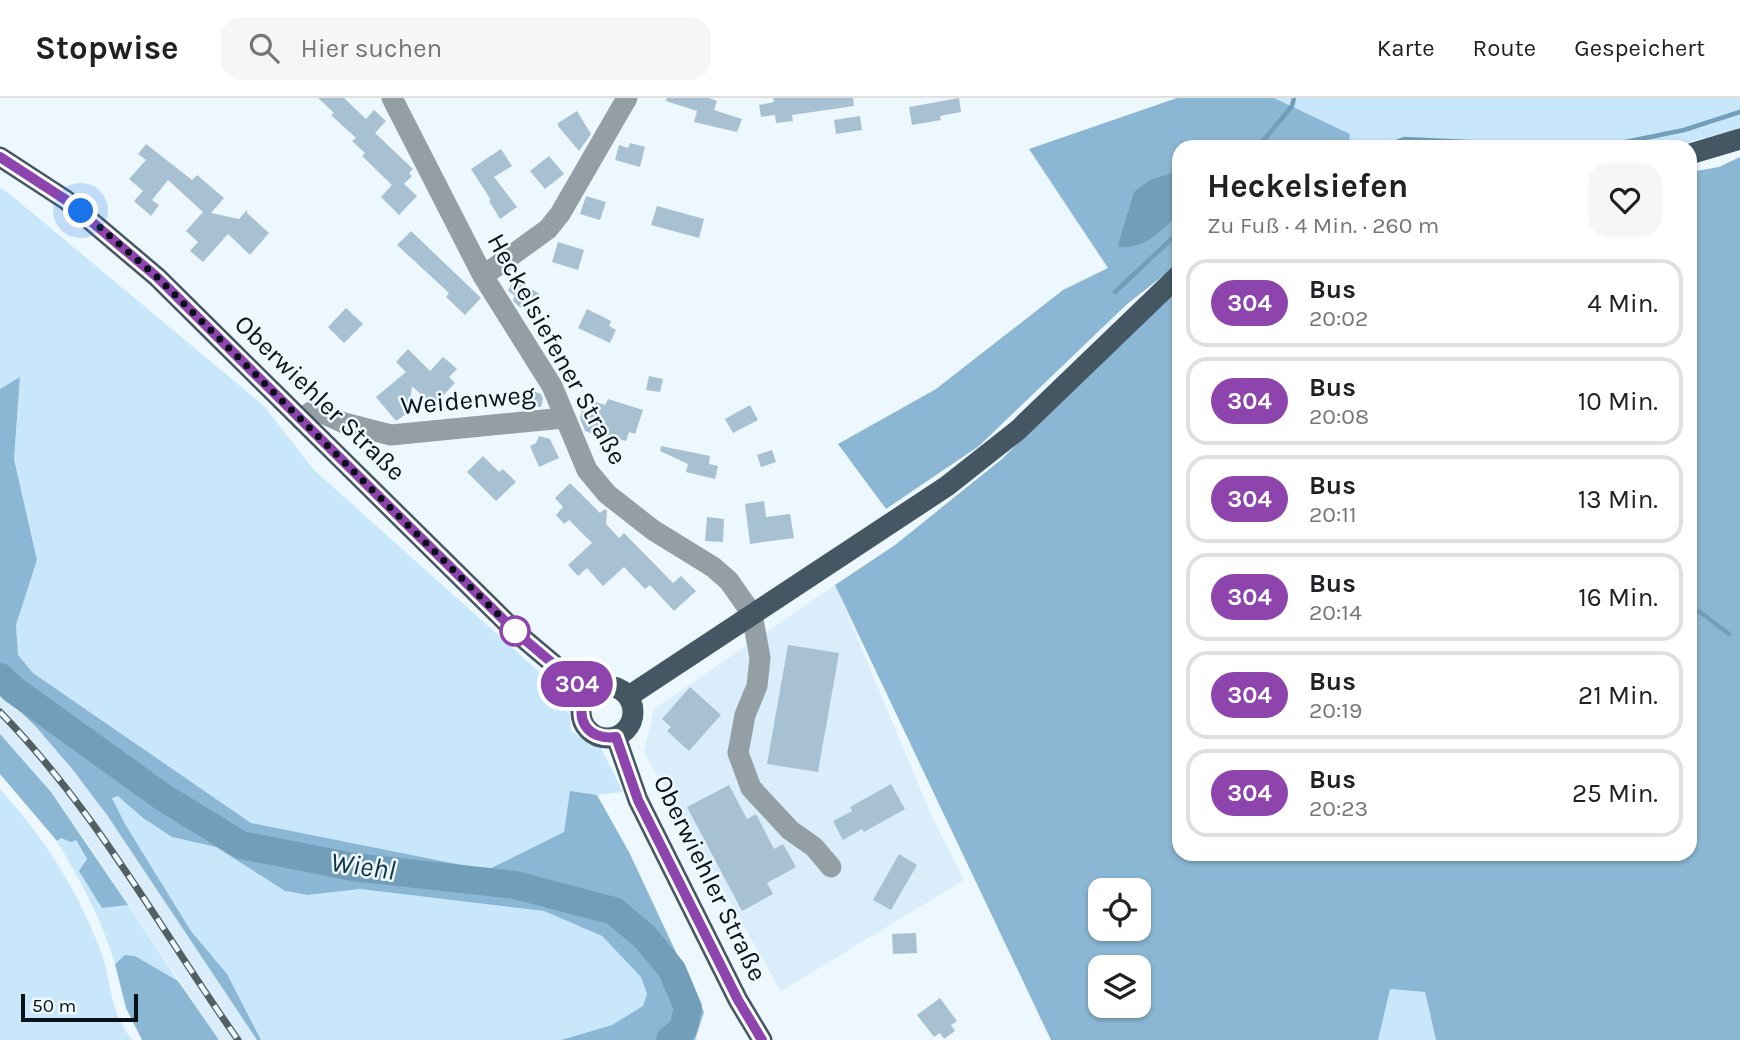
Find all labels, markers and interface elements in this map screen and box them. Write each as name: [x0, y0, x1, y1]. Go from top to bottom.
search box: [221, 17, 711, 80]
text: Stopwise: [35, 29, 179, 67]
icon: search: [245, 29, 283, 67]
text: Hier suchen: [301, 33, 442, 64]
text: Karte: [1377, 34, 1435, 62]
text: Route: [1473, 34, 1536, 62]
text: Gespeichert: [1574, 34, 1705, 62]
button: heart: [1588, 163, 1662, 237]
text: Heckelsiefen: [1207, 167, 1408, 205]
your location: [63, 193, 98, 228]
text: Zu Fuß · 4 Min. · 260 m: [1207, 212, 1439, 239]
street label: Heckelsiefener Straße: [481, 228, 633, 470]
text: Bus: [1309, 274, 1356, 305]
text: 4 Min.: [1587, 288, 1658, 319]
text: 304: [1227, 289, 1272, 317]
text: 20:02: [1309, 305, 1368, 332]
street label: Oberwiehler Straße: [228, 309, 412, 487]
text: Bus: [1309, 372, 1356, 403]
street label: Weidenweg: [399, 379, 537, 421]
text: 10 Min.: [1578, 386, 1658, 417]
text: 304: [1227, 387, 1272, 415]
text: 20:08: [1309, 403, 1369, 430]
text: Bus: [1309, 470, 1356, 501]
text: 13 Min.: [1578, 484, 1658, 515]
text: 304: [1227, 485, 1272, 513]
text: 20:11: [1309, 501, 1356, 528]
text: Bus: [1309, 568, 1356, 599]
text: 16 Min.: [1578, 582, 1658, 613]
text: 304: [1227, 583, 1272, 611]
text: 20:14: [1309, 599, 1362, 626]
unlabelled marker: [500, 616, 530, 646]
line badge: 304: [537, 661, 617, 707]
text: Bus: [1309, 666, 1356, 697]
text: 304: [555, 670, 599, 698]
text: 21 Min.: [1578, 680, 1658, 711]
text: 304: [1227, 681, 1272, 709]
text: 20:19: [1309, 697, 1362, 724]
text: Bus: [1309, 764, 1356, 795]
street label: Oberwiehler Straße: [647, 770, 773, 986]
text: 25 Min.: [1572, 778, 1658, 809]
text: 304: [1227, 779, 1272, 807]
text: 20:23: [1309, 795, 1368, 822]
water label: Wiehl: [328, 845, 398, 887]
map controls: [1088, 878, 1151, 1018]
button: locate: [1088, 878, 1151, 941]
button: layers: [1088, 955, 1151, 1018]
scale bar: [21, 991, 138, 1023]
text: 50 m: [32, 995, 76, 1017]

